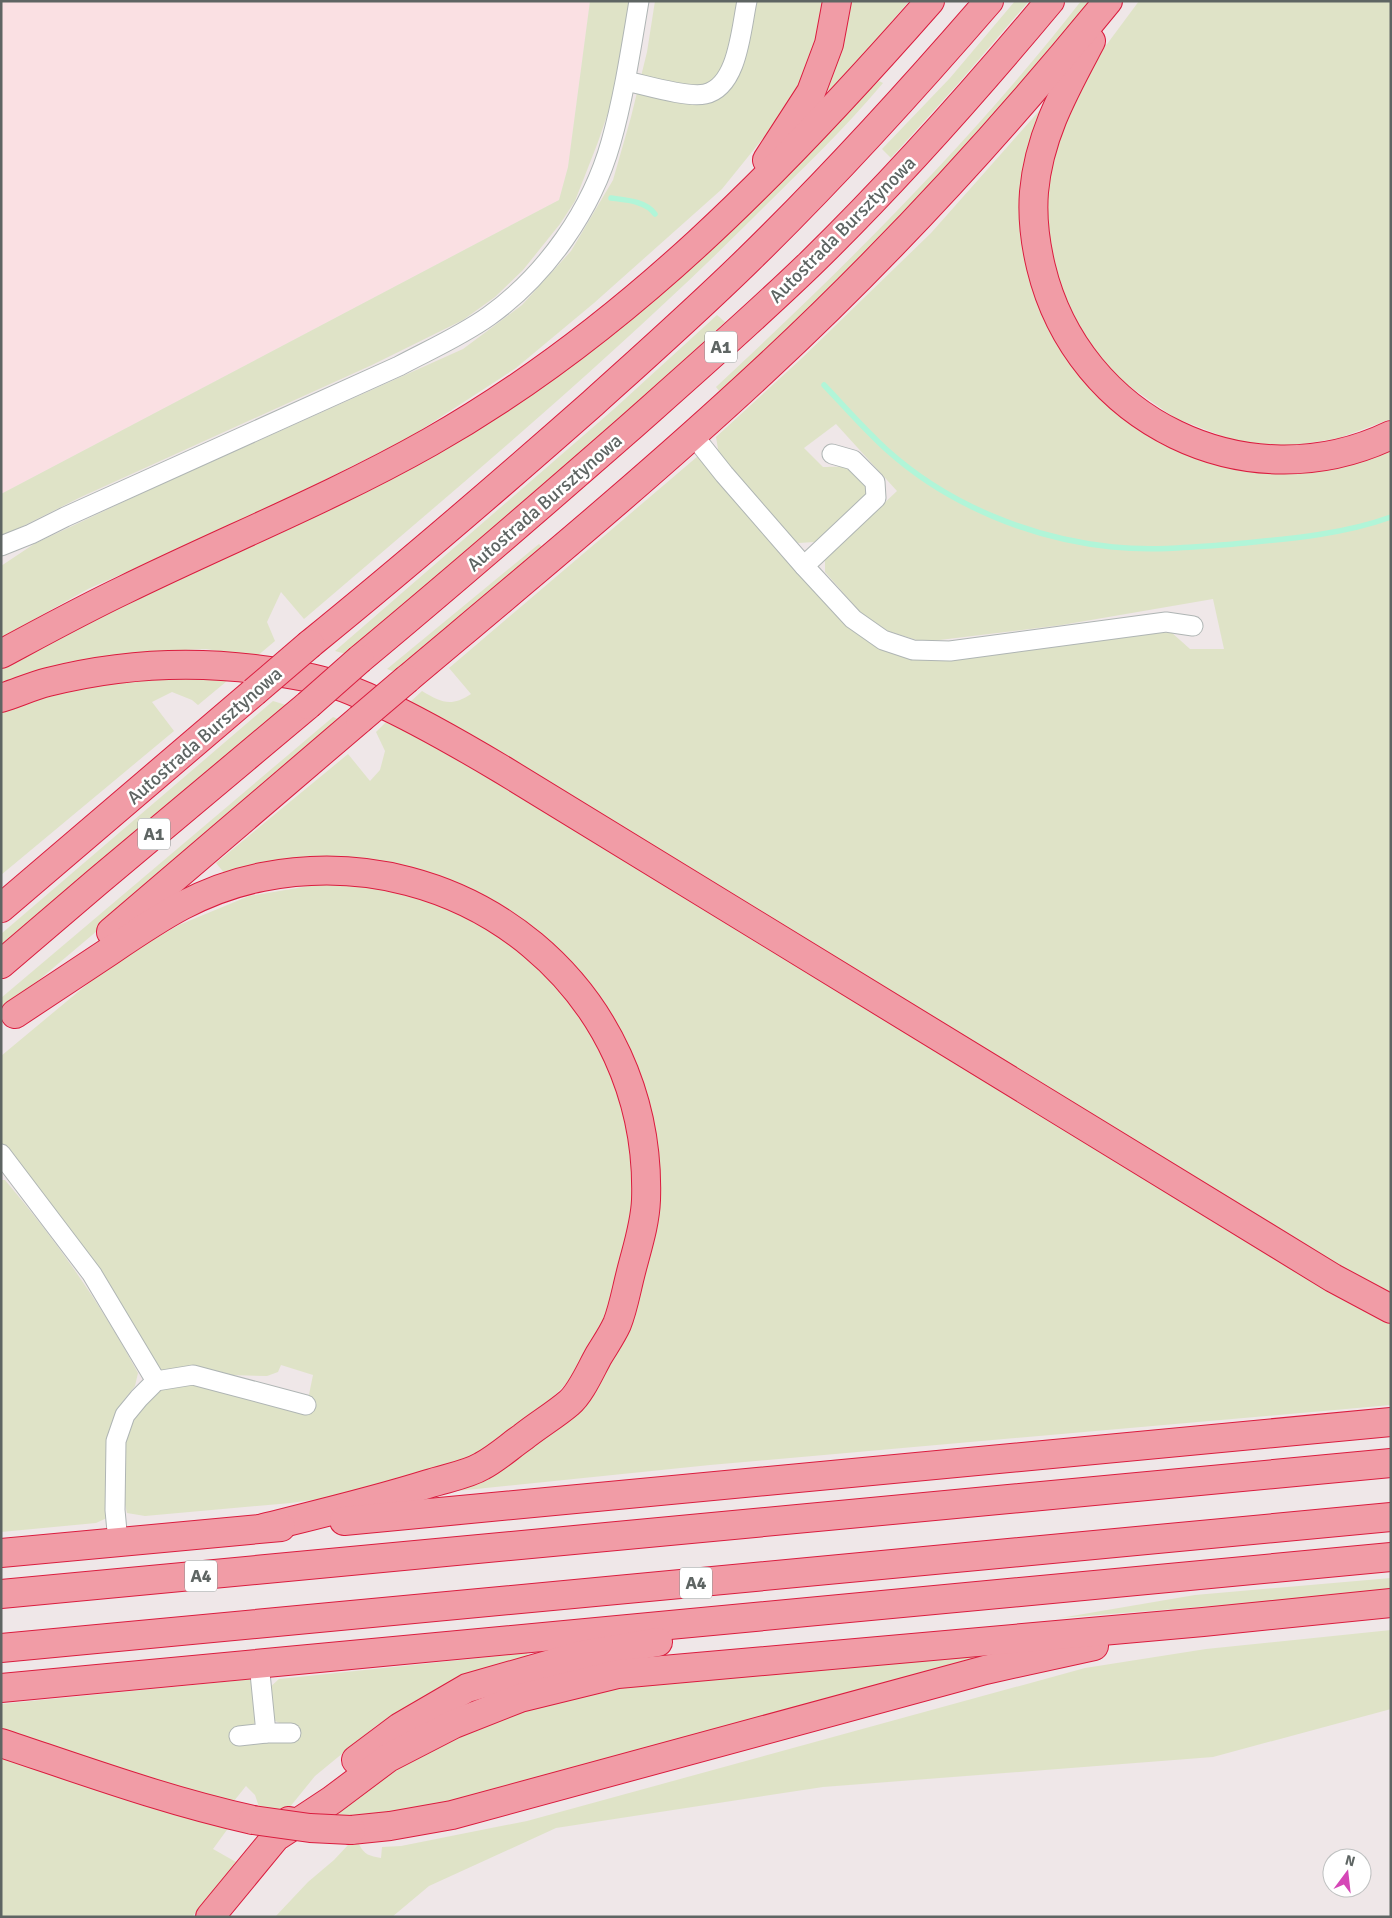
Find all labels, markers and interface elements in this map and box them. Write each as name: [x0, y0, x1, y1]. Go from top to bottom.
street label: Autostrada Bursztynowa: [764, 151, 921, 308]
road number: A1: [705, 332, 737, 362]
street label: Autostrada Bursztynowa: [462, 429, 627, 577]
street label: Autostrada Bursztynowa: [122, 662, 287, 810]
road number: A1: [138, 819, 170, 850]
road number: A4: [185, 1560, 217, 1592]
road number: A4: [680, 1568, 712, 1599]
north arrow: [1322, 1848, 1372, 1898]
text: N: [1343, 1851, 1357, 1870]

